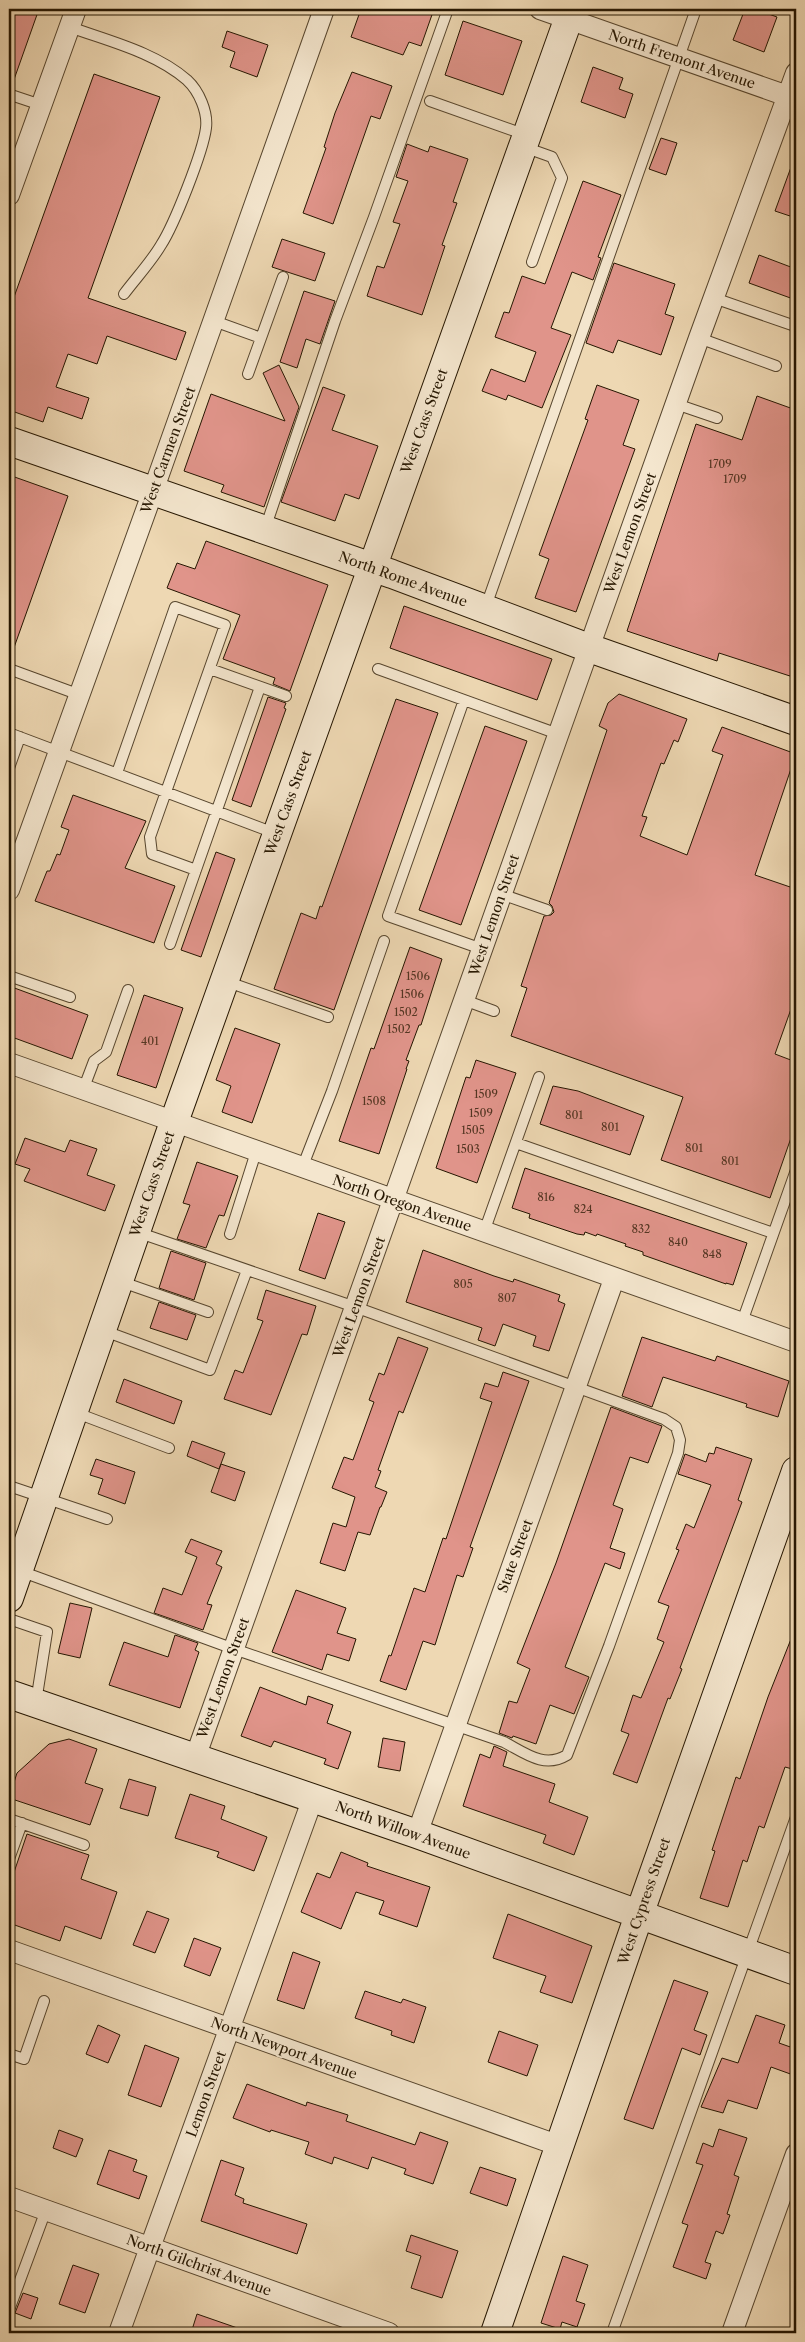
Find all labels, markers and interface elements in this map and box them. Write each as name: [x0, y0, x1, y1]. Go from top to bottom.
street label: North Fremont Avenue: [606, 25, 758, 93]
street label: West Cass Street: [396, 366, 451, 477]
street label: West Carmen Street: [136, 384, 199, 517]
house number: 1709: [708, 457, 732, 471]
street label: West Lemon Street: [599, 470, 660, 597]
house number: 1709: [723, 472, 747, 486]
street label: North Rome Avenue: [336, 547, 470, 611]
street label: West Cass Street: [260, 748, 315, 859]
street label: West Lemon Street: [464, 852, 523, 979]
house number: 1506: [406, 969, 431, 983]
house number: 1506: [400, 987, 425, 1001]
house number: 1502: [394, 1005, 418, 1019]
house number: 1502: [387, 1022, 411, 1036]
house number: 401: [141, 1034, 159, 1048]
house number: 1509: [474, 1087, 498, 1101]
house number: 1508: [362, 1094, 386, 1108]
house number: 1509: [469, 1106, 493, 1120]
house number: 801: [565, 1108, 583, 1122]
house number: 801: [601, 1120, 619, 1134]
house number: 1505: [461, 1123, 485, 1137]
street label: West Cass Street: [125, 1129, 179, 1240]
house number: 801: [685, 1141, 703, 1155]
house number: 1503: [456, 1142, 480, 1156]
house number: 801: [721, 1154, 739, 1168]
street label: North Oregon Avenue: [330, 1171, 474, 1235]
house number: 816: [537, 1190, 555, 1204]
house number: 824: [573, 1202, 593, 1216]
house number: 832: [632, 1222, 650, 1236]
street label: West Lemon Street: [328, 1234, 389, 1361]
house number: 840: [668, 1235, 688, 1249]
house number: 848: [702, 1247, 722, 1261]
house number: 805: [453, 1277, 473, 1291]
house number: 807: [498, 1291, 517, 1305]
street label: State Street: [493, 1517, 537, 1595]
street label: West Lemon Street: [192, 1615, 253, 1742]
street label: North Willow Avenue: [333, 1797, 473, 1863]
street label: West Cypress Street: [614, 1835, 674, 1968]
street label: North Newport Avenue: [208, 2013, 360, 2083]
street label: Lemon Street: [182, 2048, 230, 2140]
street label: North Gilchrist Avenue: [124, 2230, 274, 2300]

